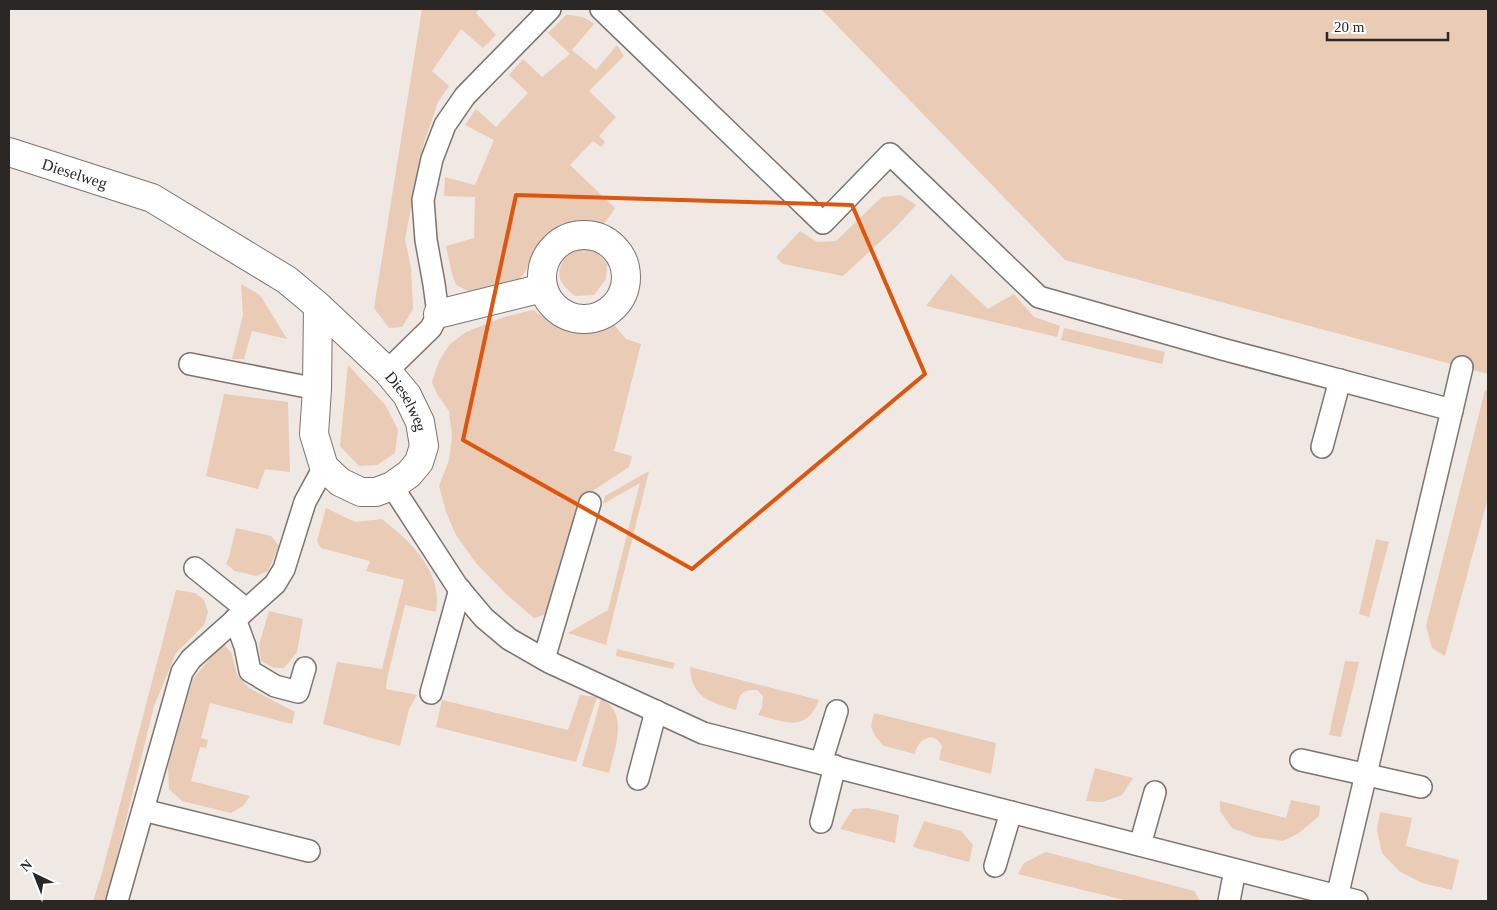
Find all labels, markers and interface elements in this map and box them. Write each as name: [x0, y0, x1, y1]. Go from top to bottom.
scale bar: [1327, 10, 1448, 42]
text: 20 m: [1334, 19, 1365, 35]
street label: Dieselweg: [40, 155, 109, 193]
street label: Dieselweg: [382, 368, 430, 433]
north arrow: [10, 850, 60, 900]
text: N: [18, 857, 35, 875]

